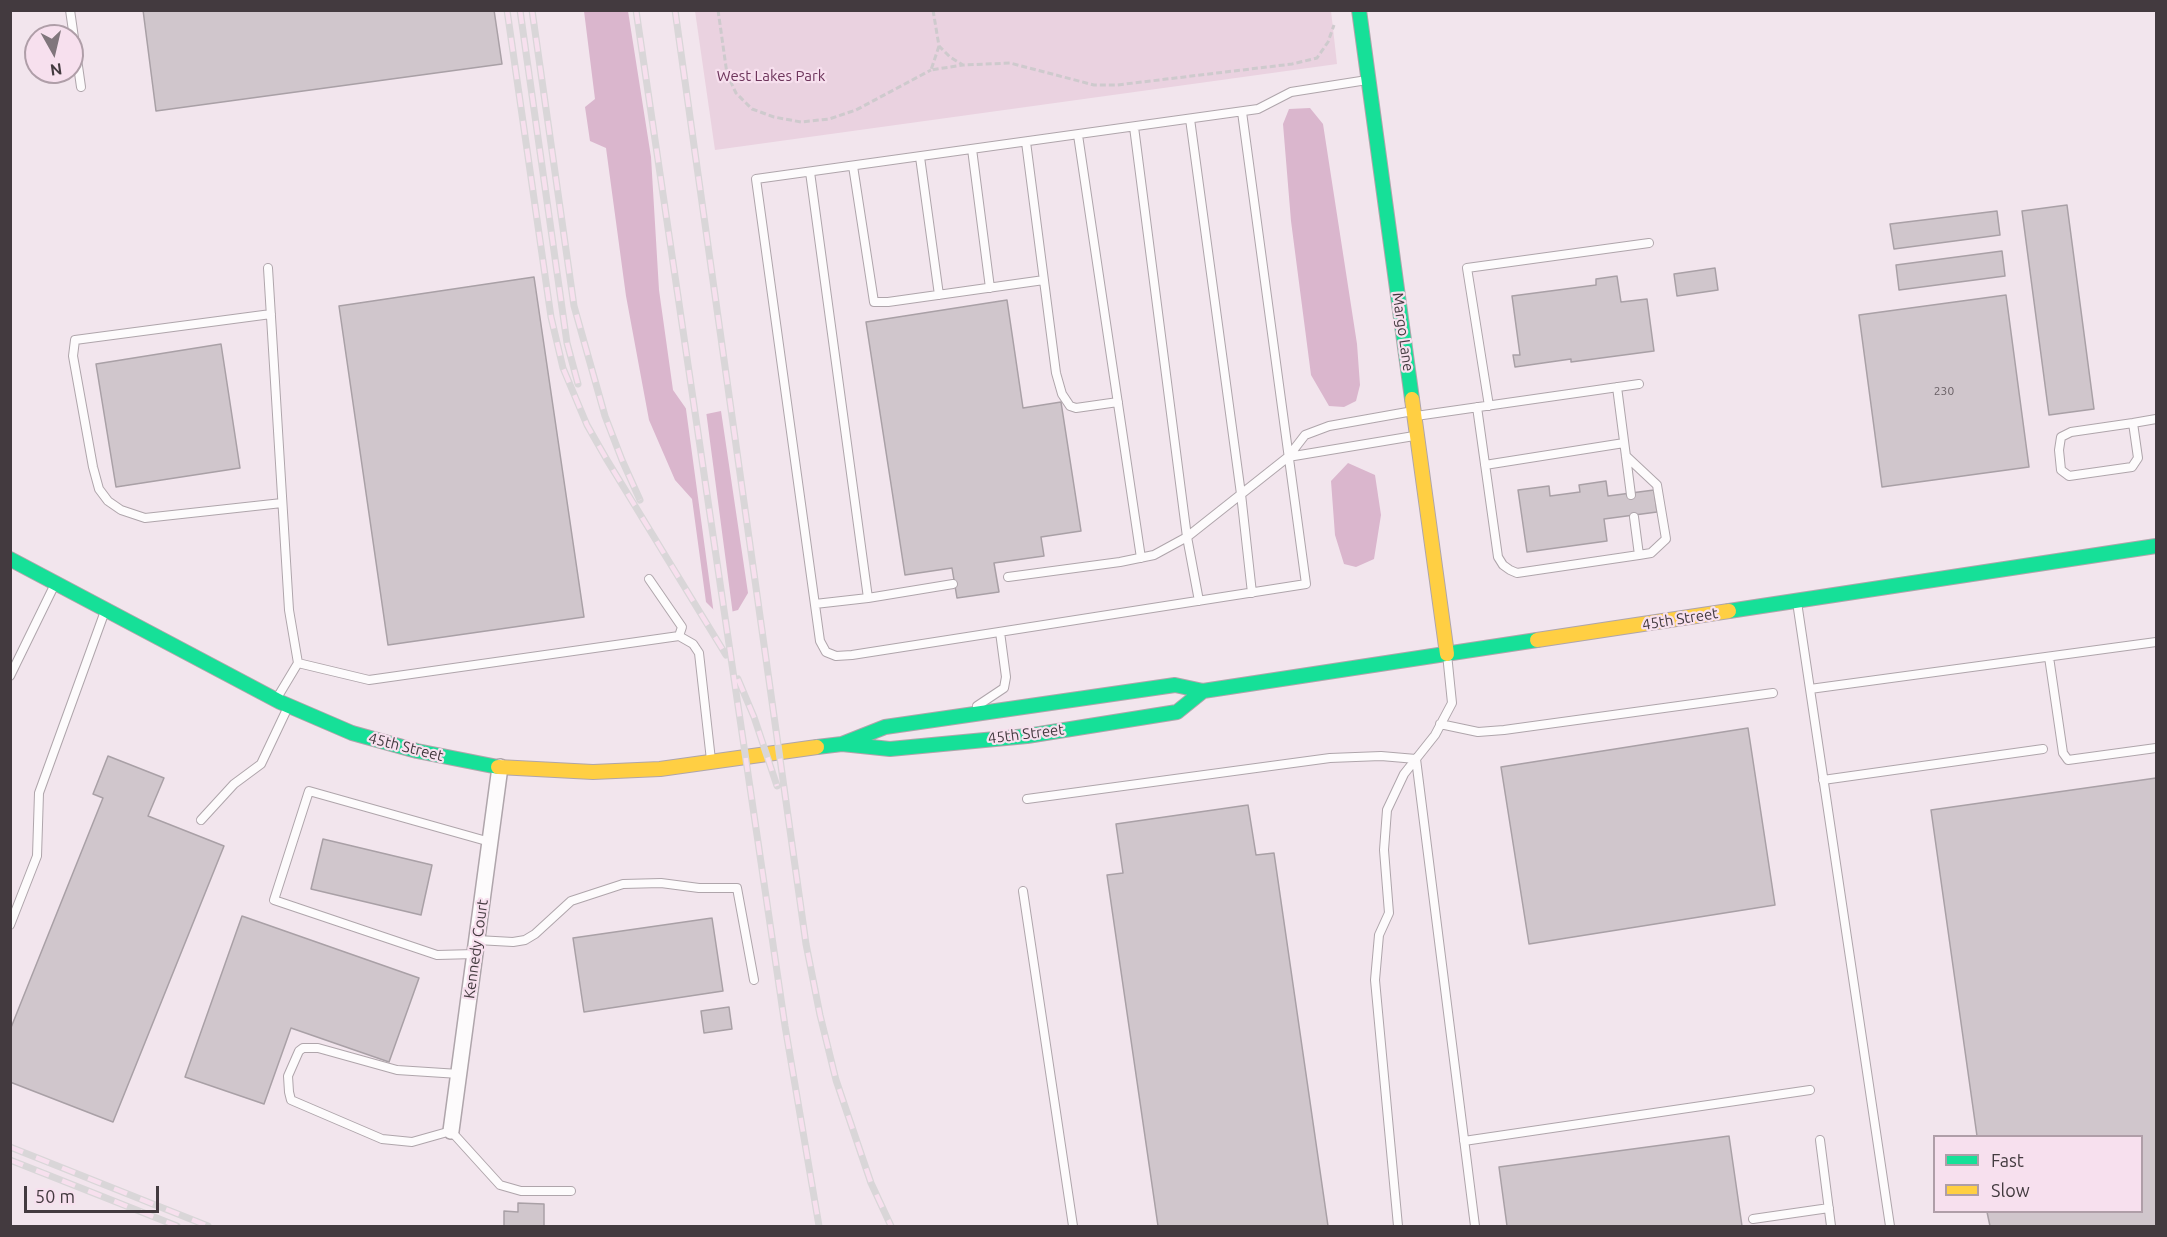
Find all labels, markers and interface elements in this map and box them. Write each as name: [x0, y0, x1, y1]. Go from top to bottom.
north arrow: [24, 24, 84, 84]
text: N: [49, 60, 63, 80]
park label: West Lakes Park: [717, 67, 825, 85]
street label: Margo Lane: [1389, 291, 1417, 373]
house number: 230: [1934, 384, 1954, 398]
street label: 45th Street: [1641, 604, 1719, 634]
street label: 45th Street: [987, 720, 1065, 748]
street label: 45th Street: [367, 729, 445, 765]
street label: Kennedy Court: [460, 898, 492, 1000]
legend: [1933, 1135, 2143, 1213]
text: Fast: [1991, 1150, 2024, 1170]
scale bar: [27, 1174, 162, 1212]
text: Slow: [1991, 1180, 2030, 1200]
text: 50 m: [35, 1186, 75, 1206]

